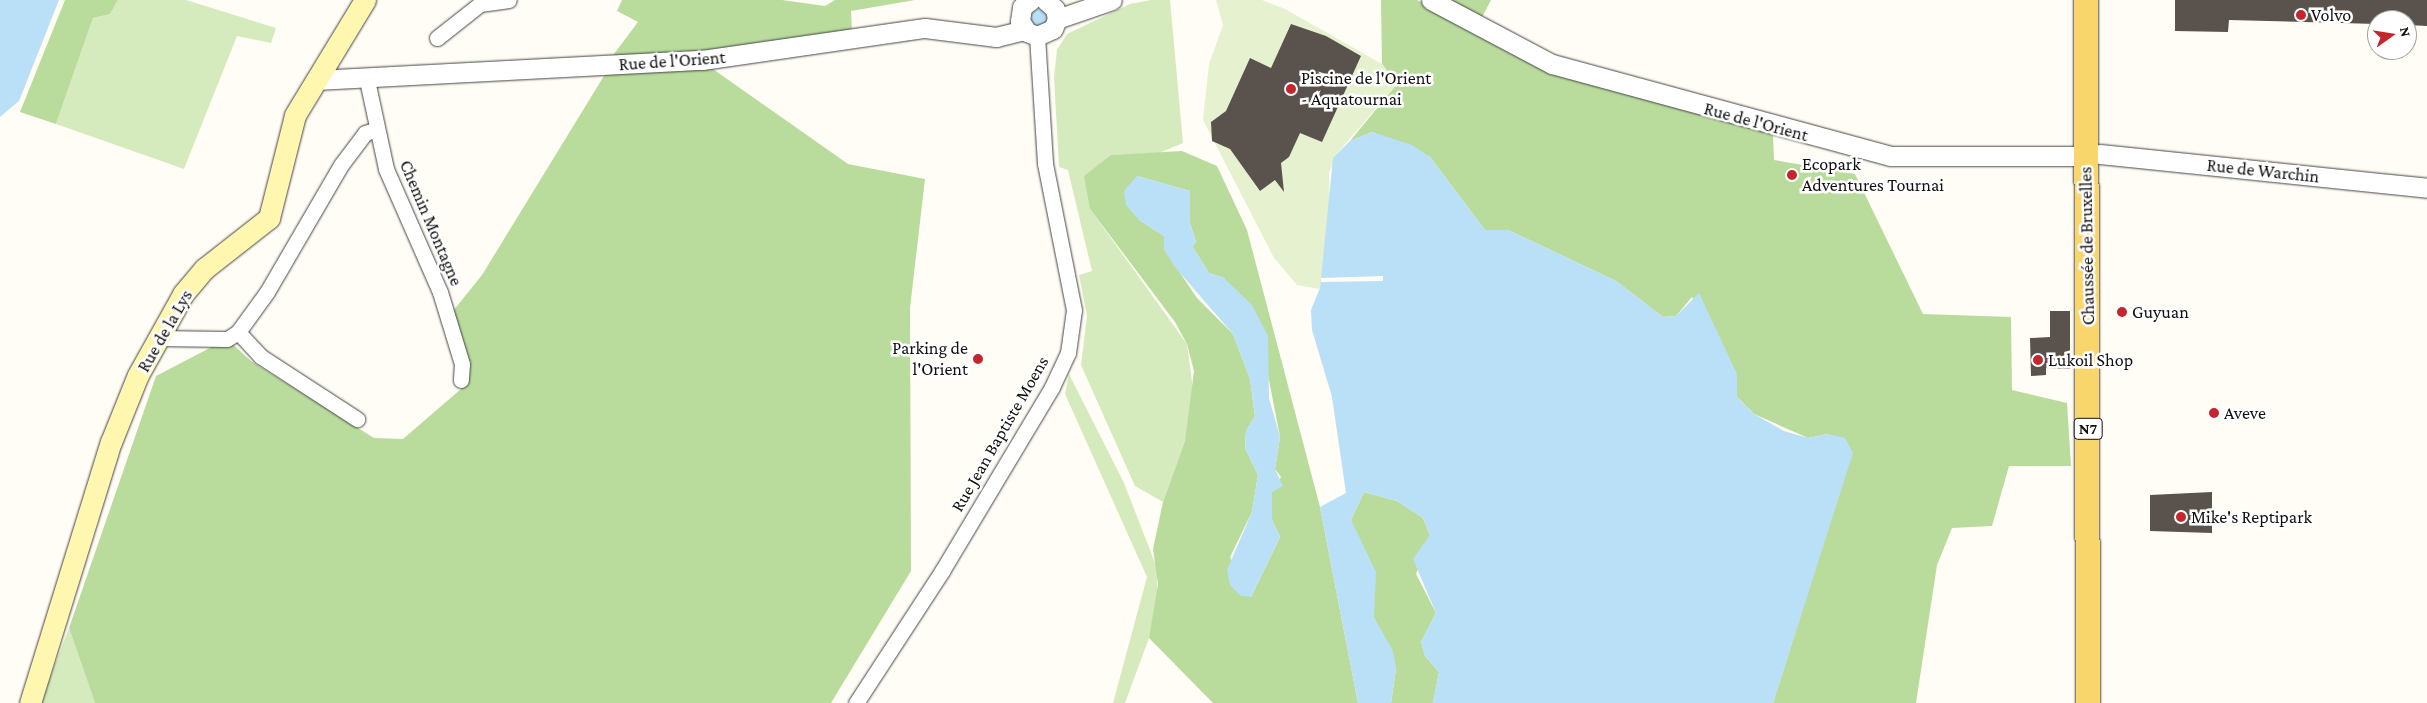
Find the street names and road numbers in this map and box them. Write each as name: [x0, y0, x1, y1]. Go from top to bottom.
street label: Rue de l'Orient: [618, 46, 726, 76]
street label: Rue de l'Orient: [1702, 98, 1810, 146]
street label: Rue de Warchin: [2206, 154, 2320, 188]
street label: Chemin Montagne: [395, 157, 467, 289]
street label: Chaussée de Bruxelles: [2075, 167, 2099, 325]
street label: Rue de la Lys: [133, 286, 197, 376]
street label: Rue Jean Baptiste Moens: [947, 352, 1053, 516]
road number: N7: [2073, 416, 2103, 442]

